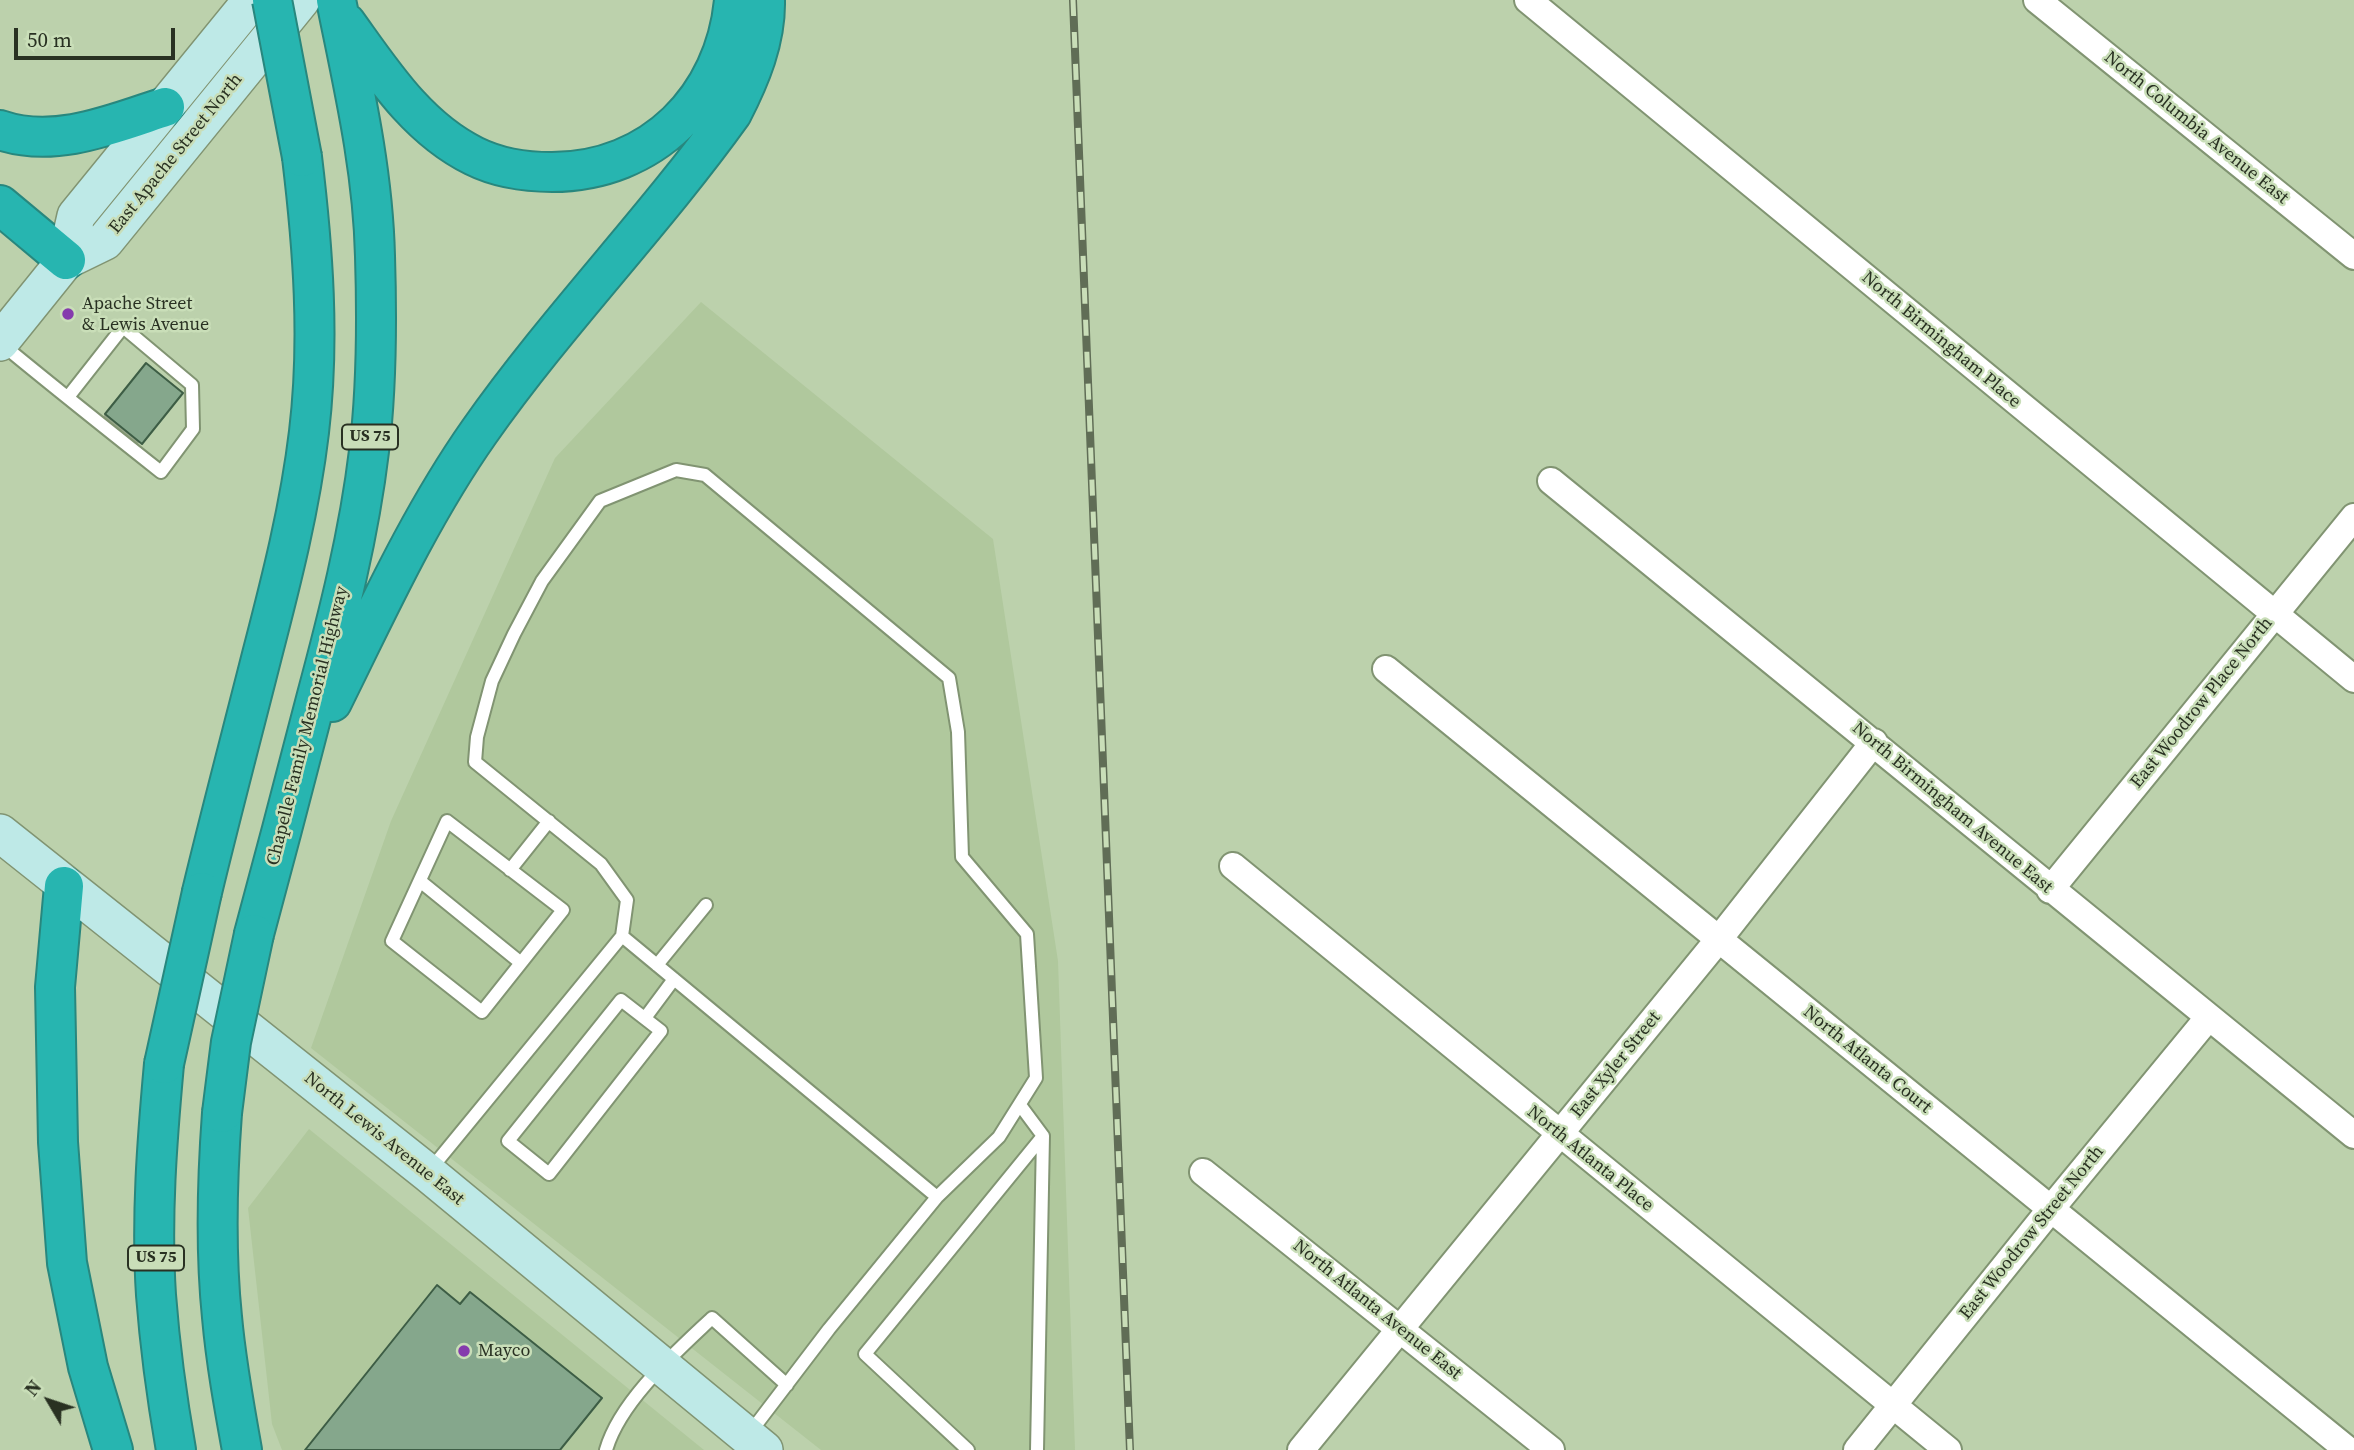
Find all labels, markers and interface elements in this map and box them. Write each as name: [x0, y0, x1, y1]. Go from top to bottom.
scale bar: [18, 14, 178, 58]
text: 50 m: [27, 25, 72, 54]
street label: North Columbia Avenue East: [2100, 47, 2292, 209]
street label: East Apache Street North: [105, 70, 247, 238]
street label: North Birmingham Place: [1857, 267, 2025, 413]
place label: Apache Street & Lewis Avenue: [82, 293, 209, 336]
marker: Apache Street & Lewis Avenue: [60, 306, 76, 322]
road number: US 75: [342, 424, 398, 450]
street label: Chapelle Family Memorial Highway: [263, 584, 353, 868]
street label: East Woodrow Place North: [2126, 613, 2278, 793]
street label: North Birmingham Avenue East: [1847, 718, 2057, 898]
street label: North Atlanta Court: [1798, 1002, 1936, 1118]
street label: East Xyler Street: [1567, 1008, 1665, 1122]
street label: North Lewis Avenue East: [300, 1068, 468, 1210]
street label: North Atlanta Place: [1522, 1101, 1658, 1217]
street label: East Woodrow Street North: [1955, 1142, 2109, 1324]
street label: North Atlanta Avenue East: [1288, 1235, 1466, 1385]
road number: US 75: [128, 1246, 184, 1270]
place label: Mayco: [478, 1340, 530, 1362]
marker: Mayco: [456, 1343, 472, 1359]
north arrow: [14, 1366, 84, 1436]
text: N: [18, 1374, 47, 1401]

